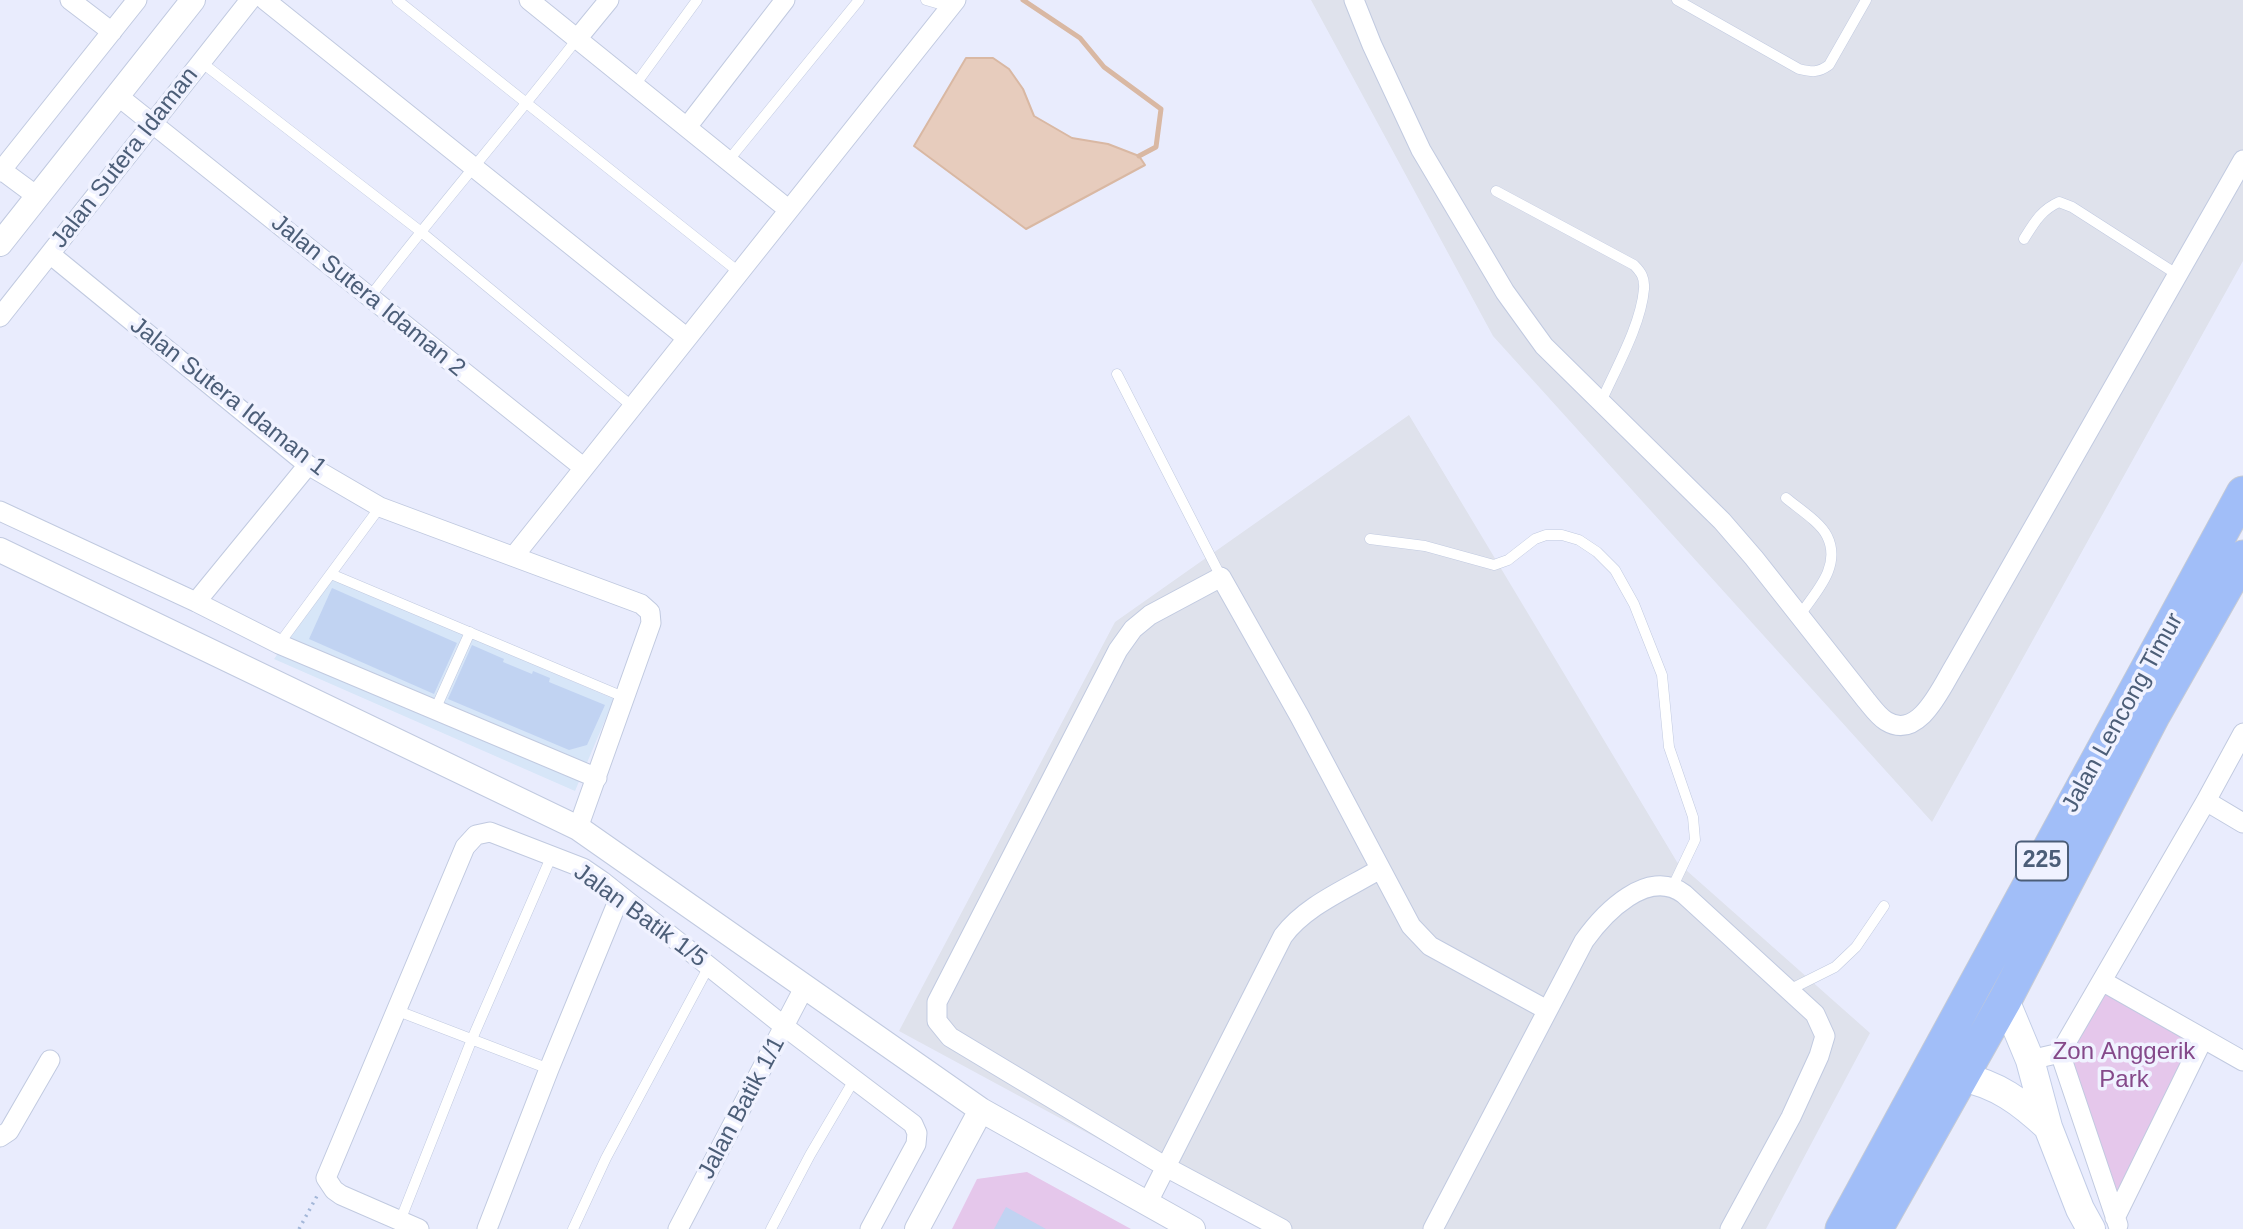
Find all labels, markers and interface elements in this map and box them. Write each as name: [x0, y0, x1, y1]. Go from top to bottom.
street label: Jalan Sutera Idaman: [45, 62, 205, 254]
street label: Jalan Sutera Idaman 2: [265, 209, 471, 383]
street label: Jalan Sutera Idaman 1: [124, 311, 332, 483]
street label: Jalan Lencong Timur: [2056, 608, 2190, 818]
road number: 225: [2016, 842, 2068, 880]
street label: Jalan Batik 1/5: [568, 858, 712, 974]
street label: Jalan Batik 1/1: [692, 1032, 792, 1184]
park label: Zon Anggerik Park: [2053, 1038, 2195, 1094]

